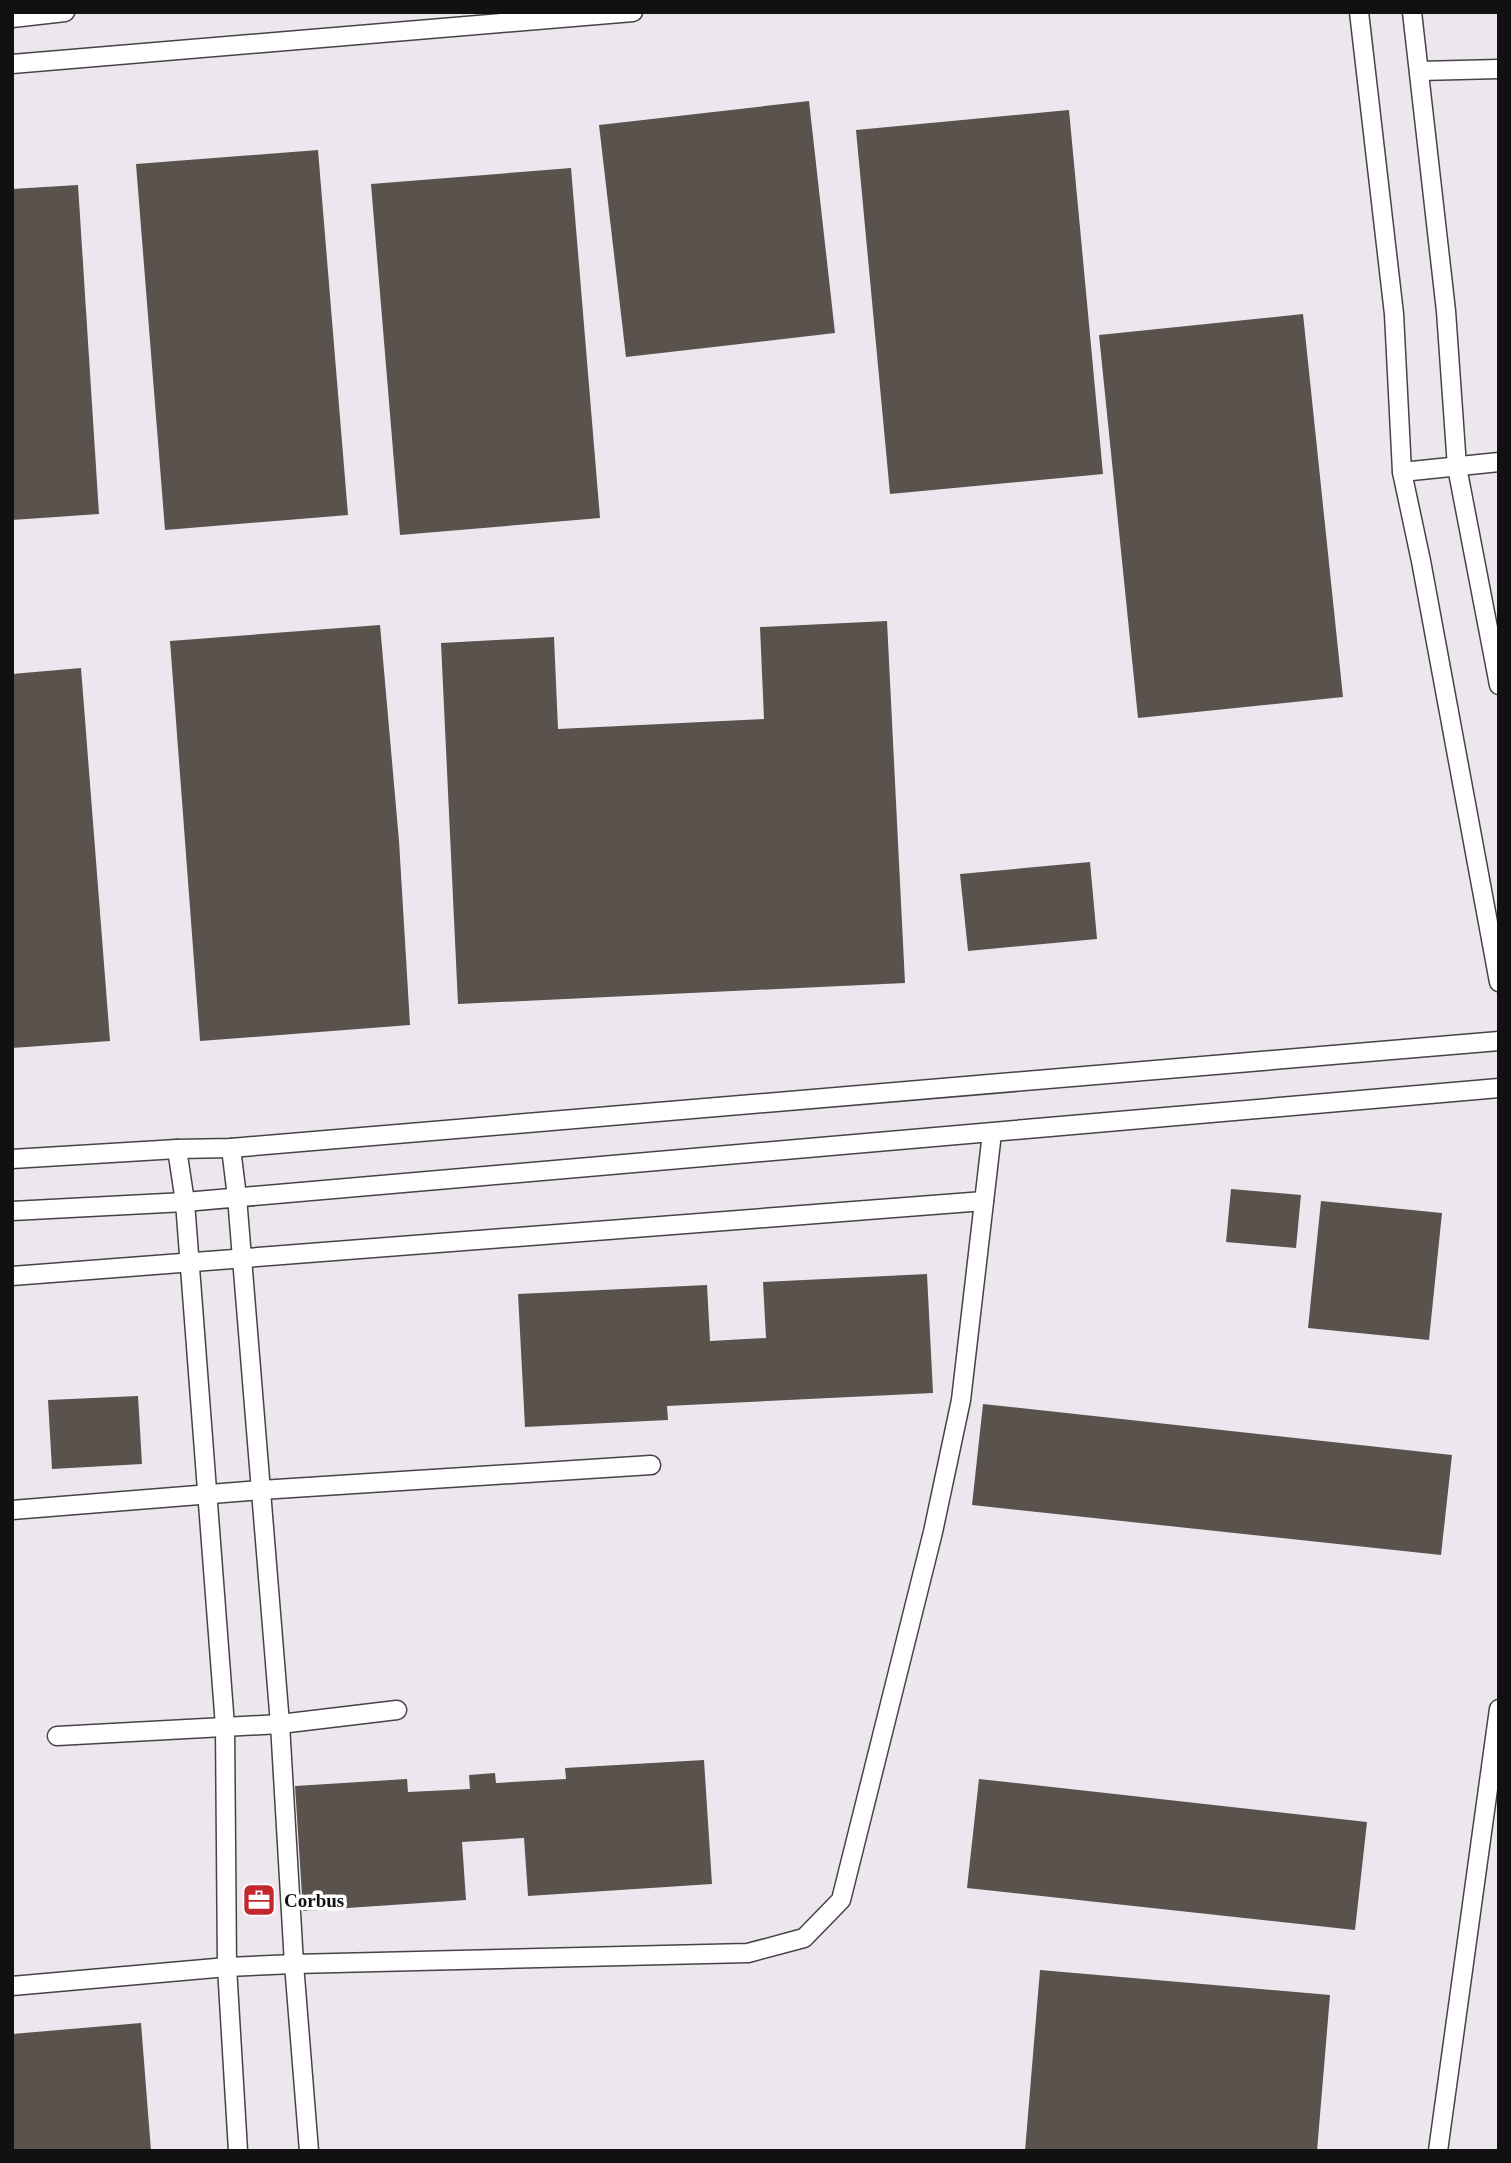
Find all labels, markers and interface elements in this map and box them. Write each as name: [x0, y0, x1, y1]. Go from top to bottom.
office icon: Corbus: [240, 1881, 278, 1919]
place label: Corbus: [284, 1890, 344, 1911]

